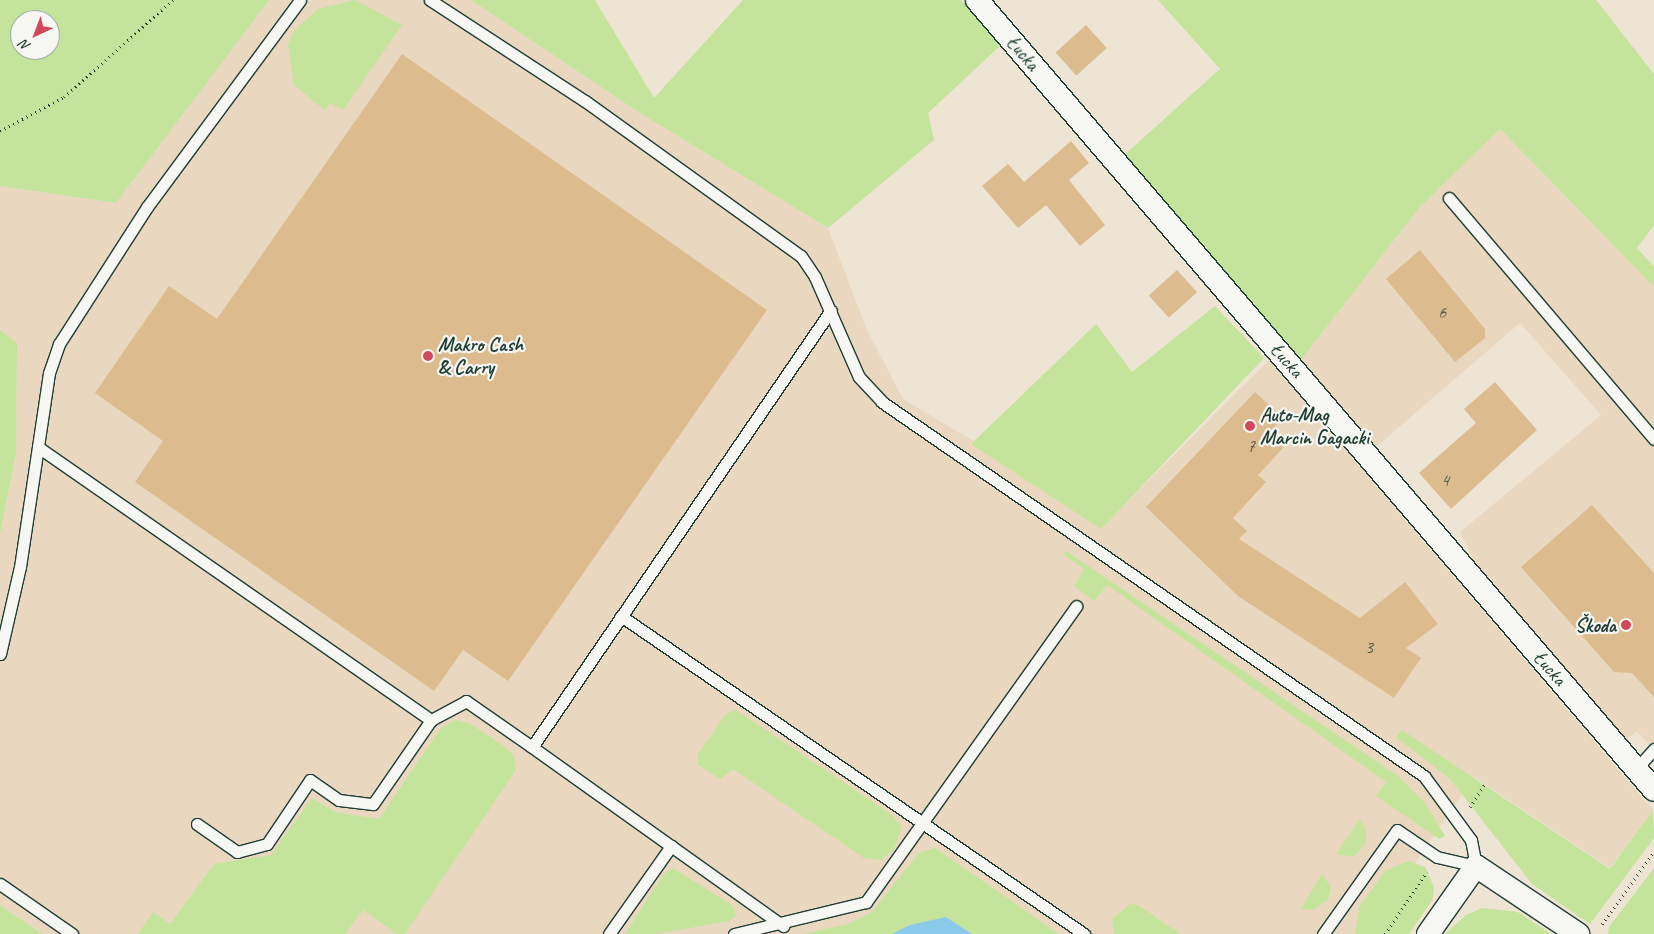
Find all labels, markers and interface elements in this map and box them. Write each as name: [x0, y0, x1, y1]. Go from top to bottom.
north arrow: [10, 10, 60, 60]
street label: Łucka: [1001, 31, 1045, 75]
text: N: [16, 36, 34, 55]
house number: 6: [1438, 301, 1446, 323]
place label: Makro Cash & Carry: [438, 332, 523, 379]
street label: Łucka: [1265, 338, 1309, 382]
marker: Makro Cash & Carry: [422, 350, 434, 362]
place label: Auto-Mag Marcin Gagacki: [1260, 402, 1369, 449]
marker: Auto-Mag Marcin Gagacki: [1244, 420, 1256, 432]
house number: 7: [1247, 435, 1255, 457]
house number: 4: [1441, 469, 1449, 491]
place label: Škoda: [1575, 613, 1616, 637]
marker: Škoda: [1620, 619, 1632, 631]
house number: 3: [1365, 636, 1373, 658]
street label: Łucka: [1528, 646, 1572, 690]

